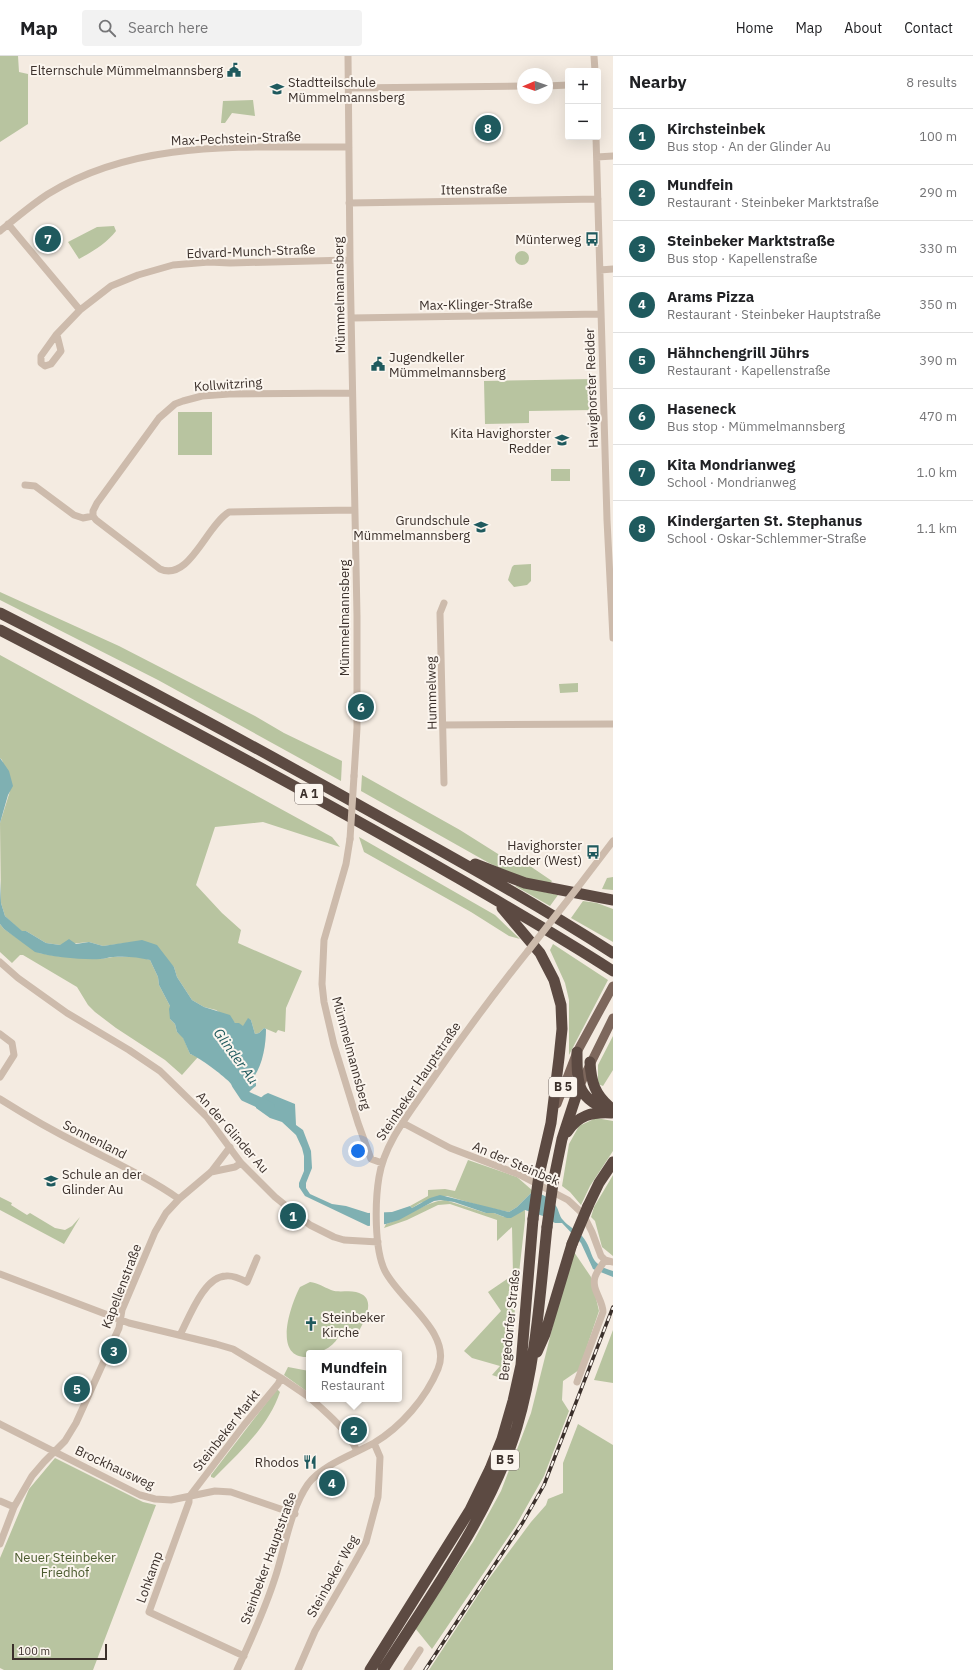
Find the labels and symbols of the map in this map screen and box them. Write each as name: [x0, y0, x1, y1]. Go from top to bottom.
place label: Elternschule Mümmelmannsberg: [30, 62, 223, 79]
public building icon: Elternschule Mümmelmannsberg: [226, 62, 242, 78]
north arrow: [517, 68, 553, 104]
place label: Stadtteilschule Mümmelmannsberg: [288, 74, 405, 106]
school or university icon: Stadtteilschule Mümmelmannsberg: [269, 81, 285, 97]
pin: 8: [475, 113, 501, 143]
street label: Max-Pechstein-Straße: [171, 128, 301, 149]
street label: Ittenstraße: [441, 180, 507, 199]
pin: 7: [35, 224, 61, 254]
place label: Münterweg: [515, 231, 581, 248]
bus stop icon: Münterweg: [584, 231, 600, 247]
street label: Mümmelmannsberg: [330, 236, 349, 353]
street label: Edvard-Munch-Straße: [186, 241, 316, 262]
street label: Max-Klinger-Straße: [419, 295, 533, 314]
street label: Havighorster Redder: [581, 328, 602, 448]
place label: Jugendkeller Mümmelmannsberg: [389, 349, 506, 381]
public building icon: Jugendkeller Mümmelmannsberg: [370, 356, 386, 372]
street label: Kollwitzring: [193, 374, 263, 395]
place label: Kita Havighorster Redder: [450, 425, 551, 457]
school or university icon: Kita Havighorster Redder: [554, 432, 570, 448]
place label: Grundschule Mümmelmannsberg: [353, 512, 470, 544]
school or university icon: Grundschule Mümmelmannsberg: [473, 519, 489, 535]
street label: Mümmelmannsberg: [336, 560, 353, 676]
street label: Hummelweg: [422, 656, 441, 730]
pin: 6: [348, 692, 374, 722]
road number: A 1: [295, 784, 323, 804]
place label: Havighorster Redder (West): [498, 837, 582, 869]
bus stop icon: Havighorster Redder (West): [585, 844, 601, 860]
street label: Mümmelmannsberg: [328, 995, 375, 1112]
street label: Steinbeker Hauptstraße: [372, 1019, 464, 1144]
water label: Glinder Au: [210, 1025, 262, 1088]
road number: B 5: [549, 1077, 577, 1097]
street label: An der Glinder Au: [193, 1088, 273, 1177]
street label: Sonnenland: [60, 1116, 130, 1163]
street label: An der Steinbek: [470, 1138, 562, 1189]
your location: [348, 1141, 368, 1161]
place label: Schule an der Glinder Au: [62, 1166, 142, 1198]
school or university icon: Schule an der Glinder Au: [43, 1173, 59, 1189]
pin: 1: [280, 1201, 306, 1231]
street label: Kapellenstraße: [98, 1242, 145, 1331]
street label: Bergedorfer Straße: [495, 1268, 524, 1382]
place label: Steinbeker Kirche: [322, 1309, 385, 1341]
church icon: Steinbeker Kirche: [303, 1316, 319, 1332]
pin: 3: [101, 1336, 127, 1366]
pin: 5: [64, 1374, 90, 1404]
street label: Steinbeker Markt: [189, 1386, 264, 1475]
pin: 2: [341, 1415, 367, 1445]
street label: Brockhausweg: [72, 1442, 157, 1493]
road number: B 5: [491, 1450, 519, 1470]
place label: Rhodos: [255, 1454, 299, 1471]
restaurant icon: Rhodos: [302, 1454, 318, 1470]
pin: 4: [319, 1468, 345, 1498]
street label: Steinbeker Hauptstraße: [237, 1490, 300, 1627]
street label: Steinbeker Weg: [303, 1532, 362, 1620]
park label: Neuer Steinbeker Friedhof: [14, 1549, 116, 1581]
street label: Lohkamp: [132, 1549, 167, 1605]
scale bar: [12, 1642, 107, 1661]

